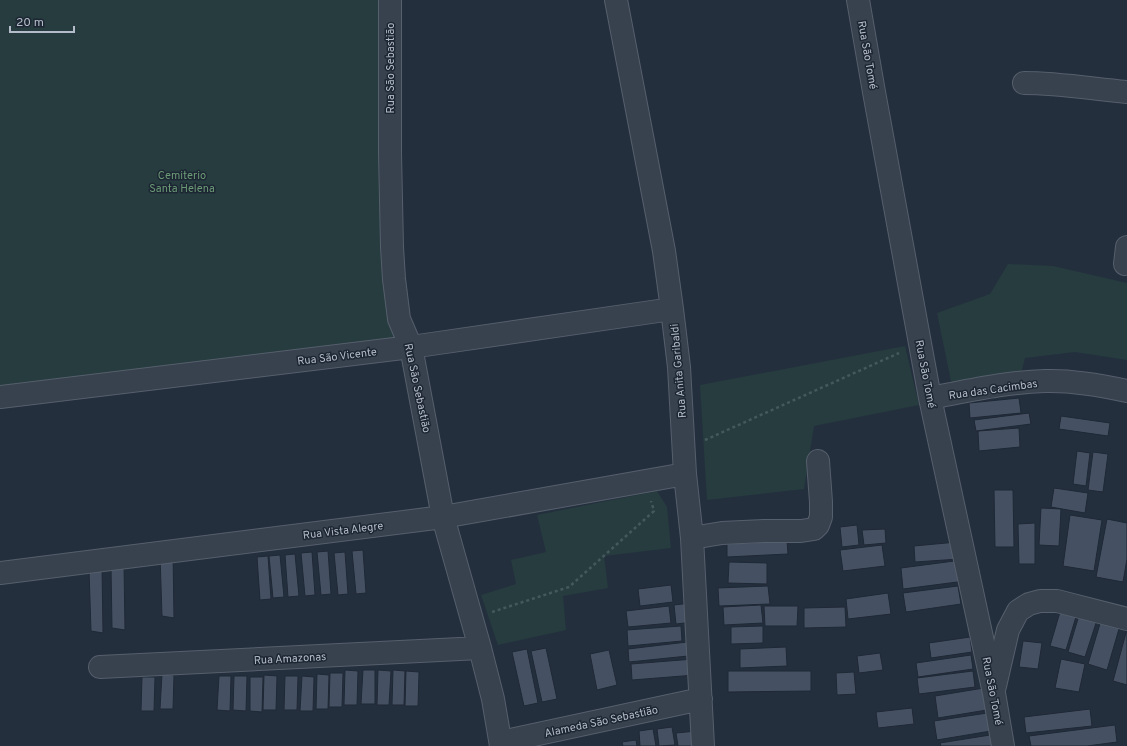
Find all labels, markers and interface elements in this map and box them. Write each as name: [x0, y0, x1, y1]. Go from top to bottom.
scale bar: [10, 8, 74, 34]
text: 20 m: [16, 15, 44, 31]
street label: Rua São Tomé: [854, 20, 880, 91]
street label: Rua São Sebastião: [384, 22, 398, 114]
park label: Cemiterio Santa Helena: [149, 169, 215, 196]
street label: Rua Anita Garibaldi: [668, 323, 690, 419]
street label: Rua São Tomé: [912, 339, 939, 410]
street label: Rua São Sebastião: [401, 342, 433, 434]
street label: Rua São Vicente: [297, 345, 378, 369]
street label: Rua das Cacimbas: [948, 377, 1038, 403]
street label: Rua Vista Alegre: [302, 519, 384, 543]
street label: Rua Amazonas: [253, 650, 327, 668]
street label: Rua São Tomé: [979, 656, 1006, 727]
street label: Alameda São Sebastião: [543, 703, 659, 741]

